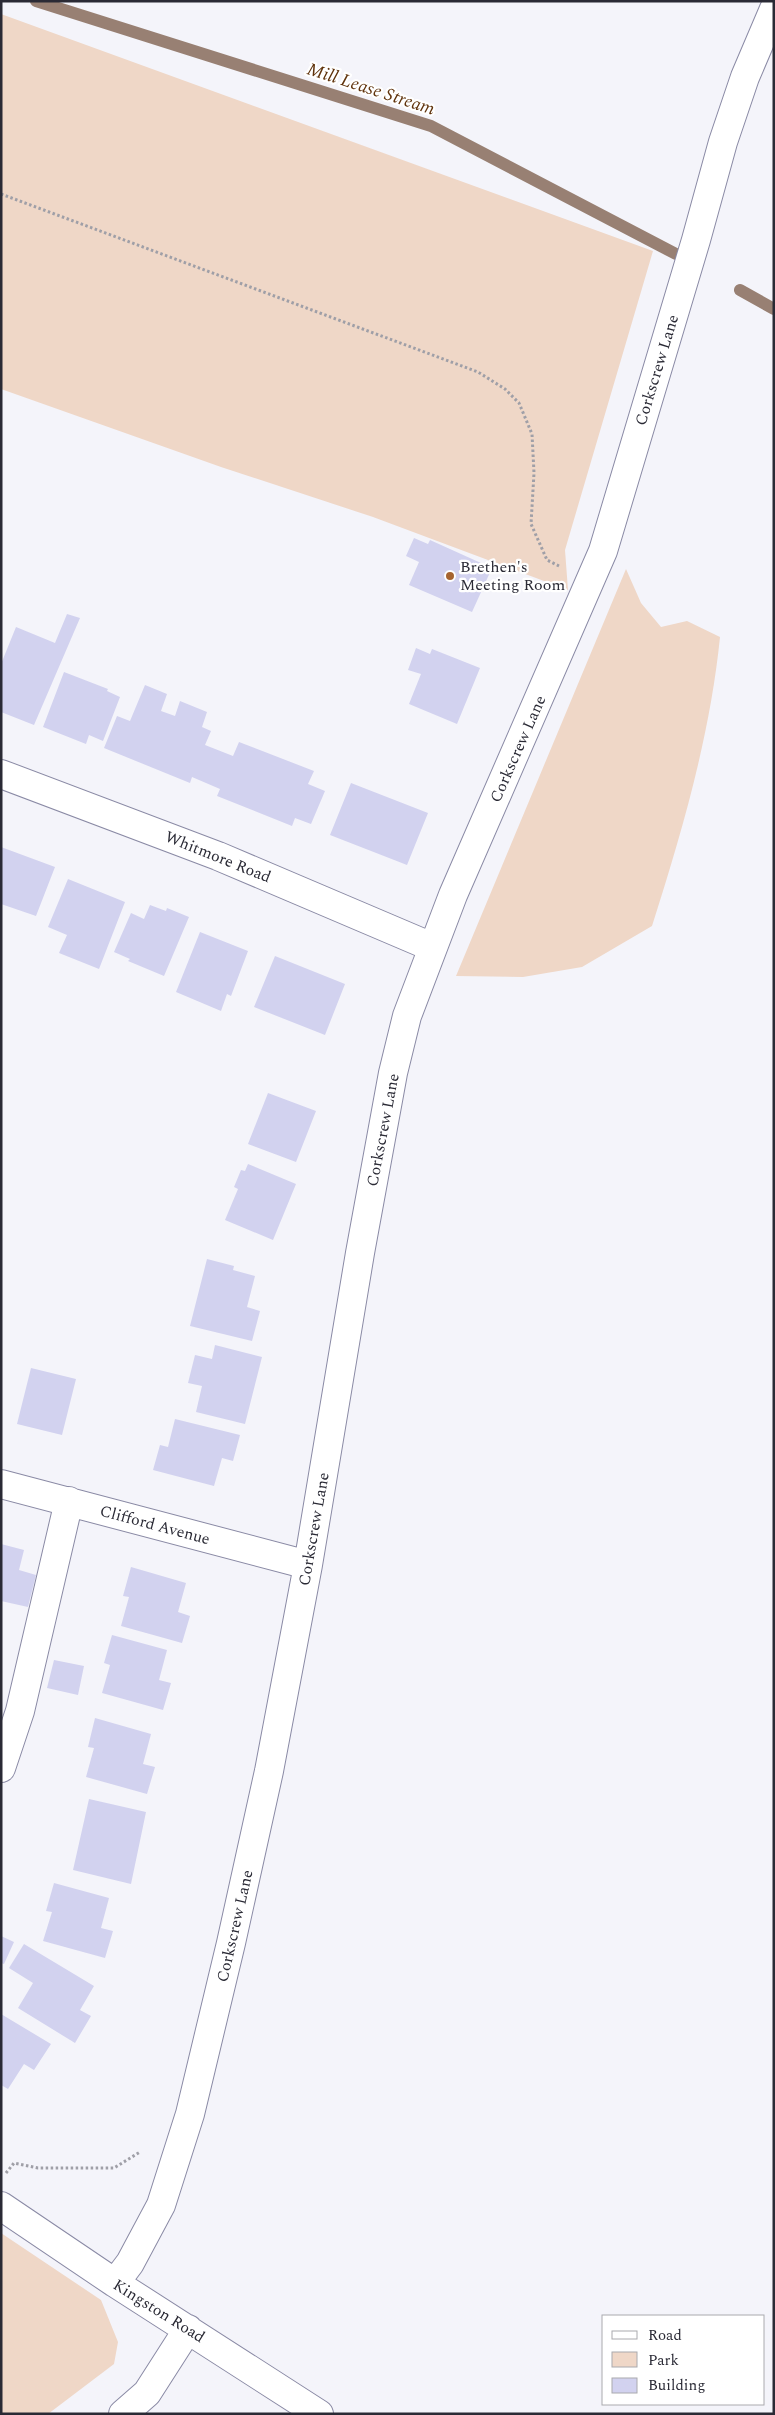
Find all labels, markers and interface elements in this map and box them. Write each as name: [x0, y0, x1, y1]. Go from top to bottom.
water label: Mill Lease Stream: [304, 56, 438, 122]
street label: Corkscrew Lane: [629, 312, 685, 428]
place label: Brethen's Meeting Room: [460, 555, 565, 597]
marker: Brethen's Meeting Room: [444, 570, 456, 582]
street label: Corkscrew Lane: [484, 692, 552, 806]
street label: Whitmore Road: [161, 825, 275, 889]
street label: Corkscrew Lane: [360, 1071, 406, 1189]
street label: Corkscrew Lane: [292, 1470, 336, 1588]
street label: Clifford Avenue: [97, 1499, 213, 1551]
street label: Corkscrew Lane: [210, 1867, 260, 1985]
street label: Kingston Road: [108, 2273, 210, 2349]
legend: [602, 2315, 765, 2405]
text: Road: [648, 2324, 682, 2347]
text: Park: [648, 2349, 679, 2372]
text: Building: [648, 2374, 705, 2397]

